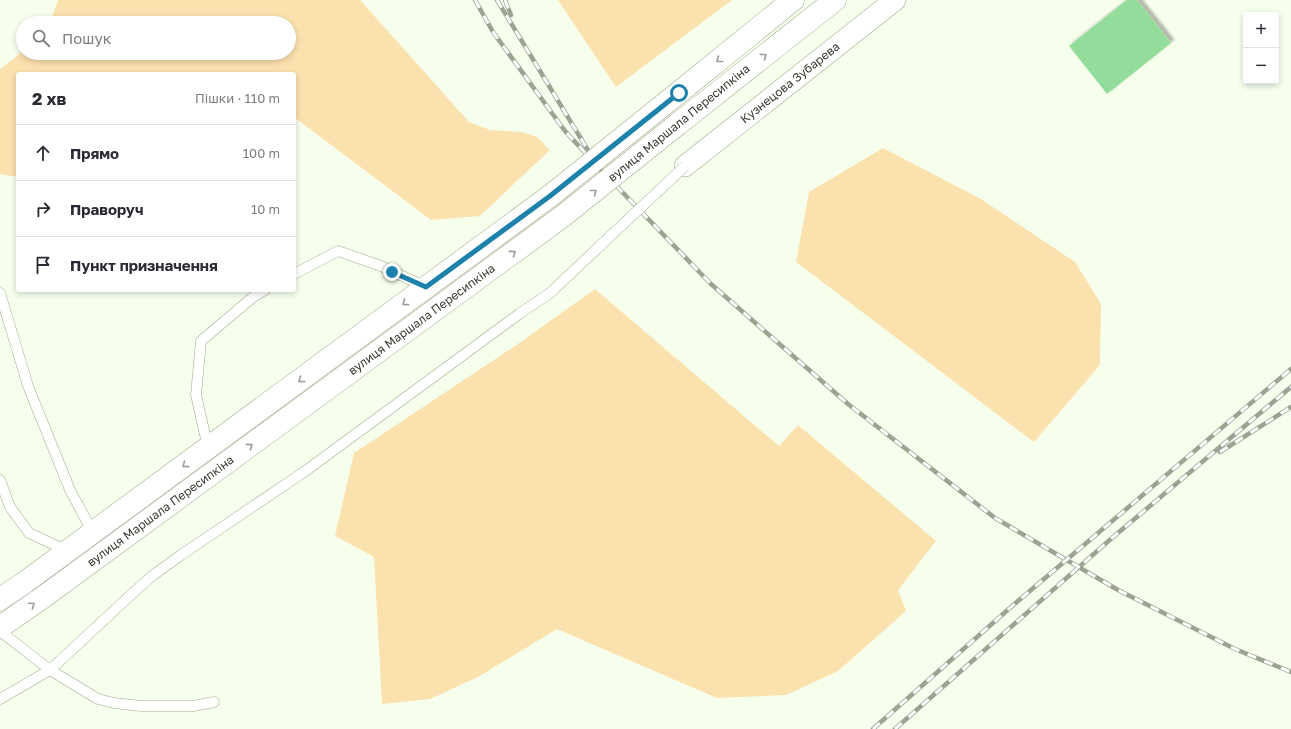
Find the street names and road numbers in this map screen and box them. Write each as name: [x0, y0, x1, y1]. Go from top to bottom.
street label: Кузнецова Зубарева: [737, 39, 842, 126]
street label: вулиця Маршала Пересипкіна: [605, 61, 753, 184]
street label: вулиця Маршала Пересипкіна: [345, 260, 498, 378]
street label: вулиця Маршала Пересипкіна: [84, 452, 237, 569]

